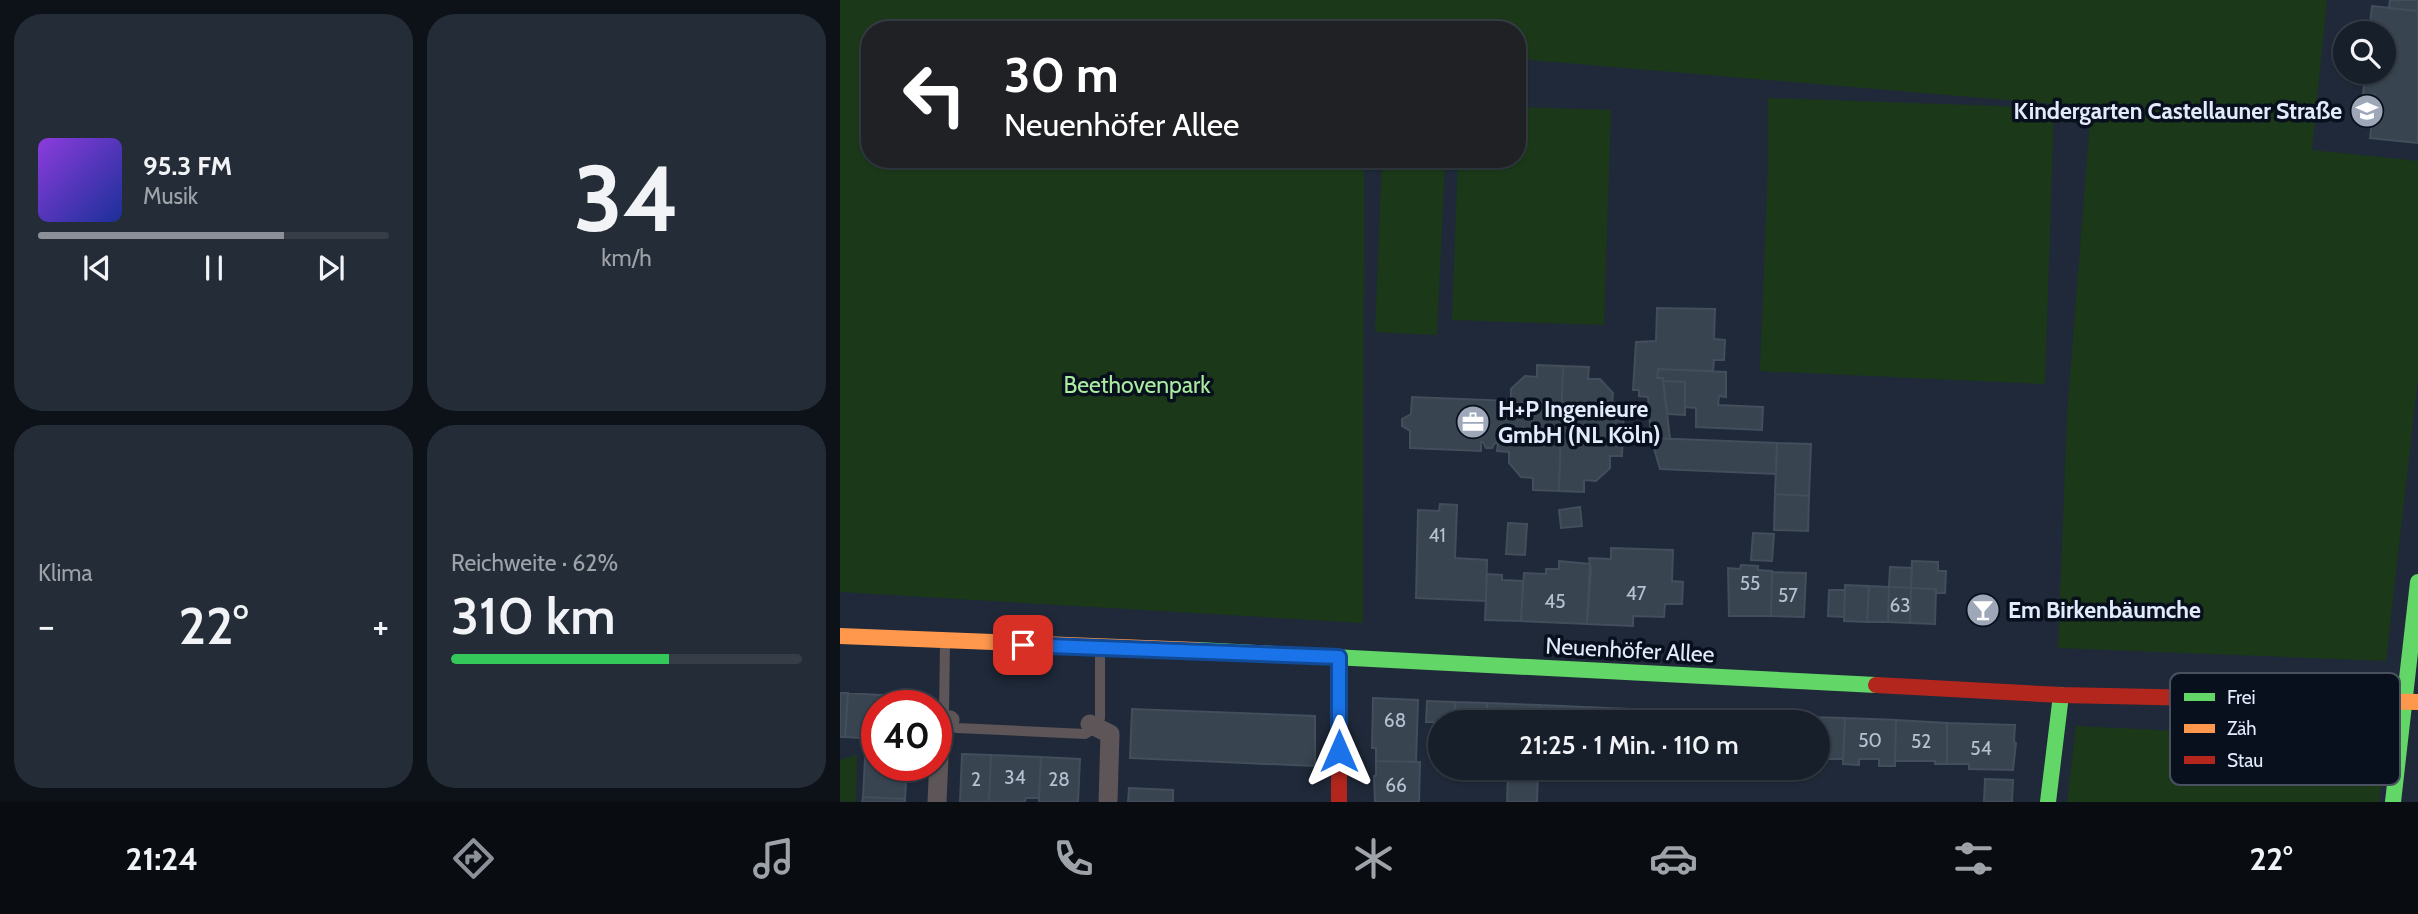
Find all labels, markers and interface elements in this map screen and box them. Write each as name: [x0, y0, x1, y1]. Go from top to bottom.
map controls: [2333, 21, 2396, 84]
button: search: [2333, 21, 2396, 84]
text: 30 m: [1004, 45, 1119, 104]
icon: left: [889, 49, 980, 140]
school or university icon: Kindergarten Castellauner Straße: [2348, 92, 2386, 130]
place label: Kindergarten Castellauner Straße: [2014, 97, 2342, 125]
text: Neuenhöfer Allee: [1004, 105, 1239, 144]
text: 34: [574, 143, 679, 254]
text: 95.3 FM: [143, 150, 232, 182]
text: Musik: [143, 182, 198, 210]
text: km/h: [601, 244, 652, 272]
icon: previous: [78, 249, 116, 287]
icon: pause: [195, 249, 233, 287]
icon: next: [312, 249, 350, 287]
park label: Beethovenpark: [1063, 371, 1211, 399]
place label: H+P Ingenieure GmbH (NL Köln): [1498, 395, 1661, 449]
office icon: H+P Ingenieure GmbH (NL Köln): [1454, 403, 1492, 441]
house number: 41: [1428, 524, 1446, 547]
text: Reichweite · 62%: [451, 549, 618, 577]
text: Klima: [38, 559, 93, 587]
house number: 55: [1740, 572, 1760, 595]
house number: 47: [1626, 582, 1647, 605]
text: 310 km: [451, 584, 616, 647]
house number: 57: [1778, 584, 1798, 607]
house number: 45: [1544, 590, 1566, 613]
bar icon: Em Birkenbäumche: [1964, 591, 2002, 629]
text: 22°: [179, 594, 248, 657]
house number: 63: [1889, 594, 1911, 617]
place label: Em Birkenbäumche: [2008, 596, 2201, 624]
text: −: [38, 602, 55, 649]
text: +: [372, 602, 389, 649]
pin: [993, 615, 1053, 675]
icon: arrive: [1004, 626, 1042, 664]
street label: Neuenhöfer Allee: [1545, 632, 1715, 668]
legend: [2170, 673, 2400, 785]
text: Frei: [2227, 686, 2256, 709]
speed limit sign: 40: [861, 690, 952, 781]
house number: 68: [1384, 709, 1406, 732]
position arrow: [1302, 714, 1376, 788]
text: Zäh: [2227, 717, 2257, 740]
text: 21:25 · 1 Min. · 110 m: [1519, 729, 1739, 761]
house number: 50: [1858, 729, 1882, 752]
house number: 52: [1911, 730, 1931, 753]
house number: 54: [1970, 737, 1992, 760]
text: Stau: [2227, 749, 2263, 772]
house number: 34: [1004, 766, 1026, 789]
house number: 2: [971, 768, 981, 791]
house number: 28: [1048, 768, 1070, 791]
house number: 66: [1385, 774, 1407, 797]
icon: directions: [449, 834, 498, 883]
icon: music: [749, 834, 798, 883]
icon: phone: [1049, 834, 1098, 883]
icon: climate: [1349, 834, 1398, 883]
icon: car: [1649, 834, 1698, 883]
icon: filters: [1949, 834, 1998, 883]
text: 21:24: [126, 839, 198, 878]
text: 22°: [2249, 839, 2292, 878]

